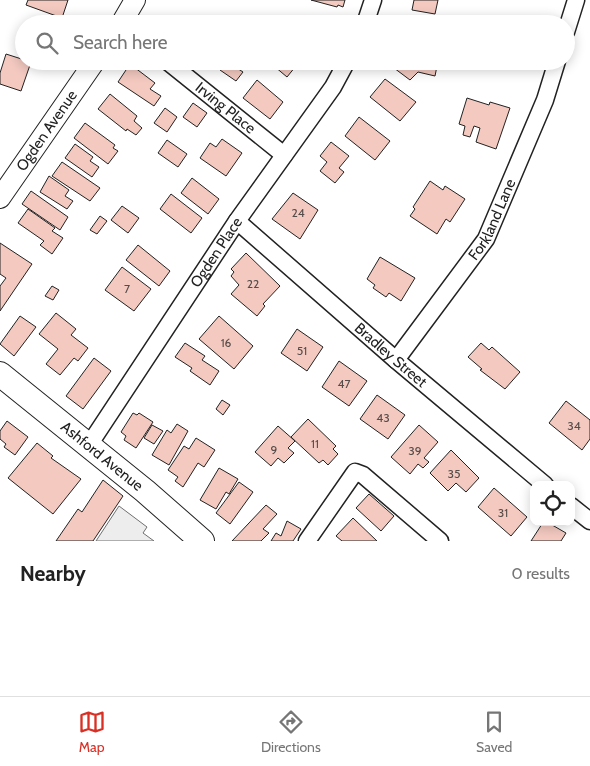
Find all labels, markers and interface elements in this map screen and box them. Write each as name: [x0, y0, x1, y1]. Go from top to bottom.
search box: [15, 15, 575, 70]
icon: search: [33, 29, 61, 57]
text: Search here: [73, 31, 167, 54]
street label: Irving Place: [192, 78, 259, 138]
street label: Ogden Avenue: [12, 86, 81, 175]
street label: Forkland Lane: [464, 176, 520, 264]
house number: 24: [291, 205, 305, 220]
street label: Ogden Place: [187, 214, 246, 291]
house number: 22: [247, 276, 259, 291]
house number: 7: [124, 281, 130, 296]
street label: Bradley Street: [351, 319, 431, 391]
house number: 16: [221, 335, 232, 350]
house number: 51: [297, 343, 307, 358]
house number: 47: [338, 376, 350, 391]
house number: 43: [376, 410, 390, 425]
street label: Ashford Avenue: [57, 418, 147, 495]
house number: 34: [567, 418, 581, 433]
house number: 11: [311, 436, 319, 451]
house number: 9: [271, 442, 278, 457]
house number: 39: [408, 443, 422, 458]
house number: 35: [448, 466, 460, 481]
map controls: [530, 481, 575, 526]
button: locate: [530, 481, 575, 526]
house number: 31: [498, 505, 508, 520]
text: Nearby: [20, 561, 86, 586]
text: 0 results: [511, 564, 570, 583]
tab: Map: [78, 708, 106, 756]
tab: Directions: [261, 708, 321, 756]
tab: Saved: [476, 708, 512, 756]

